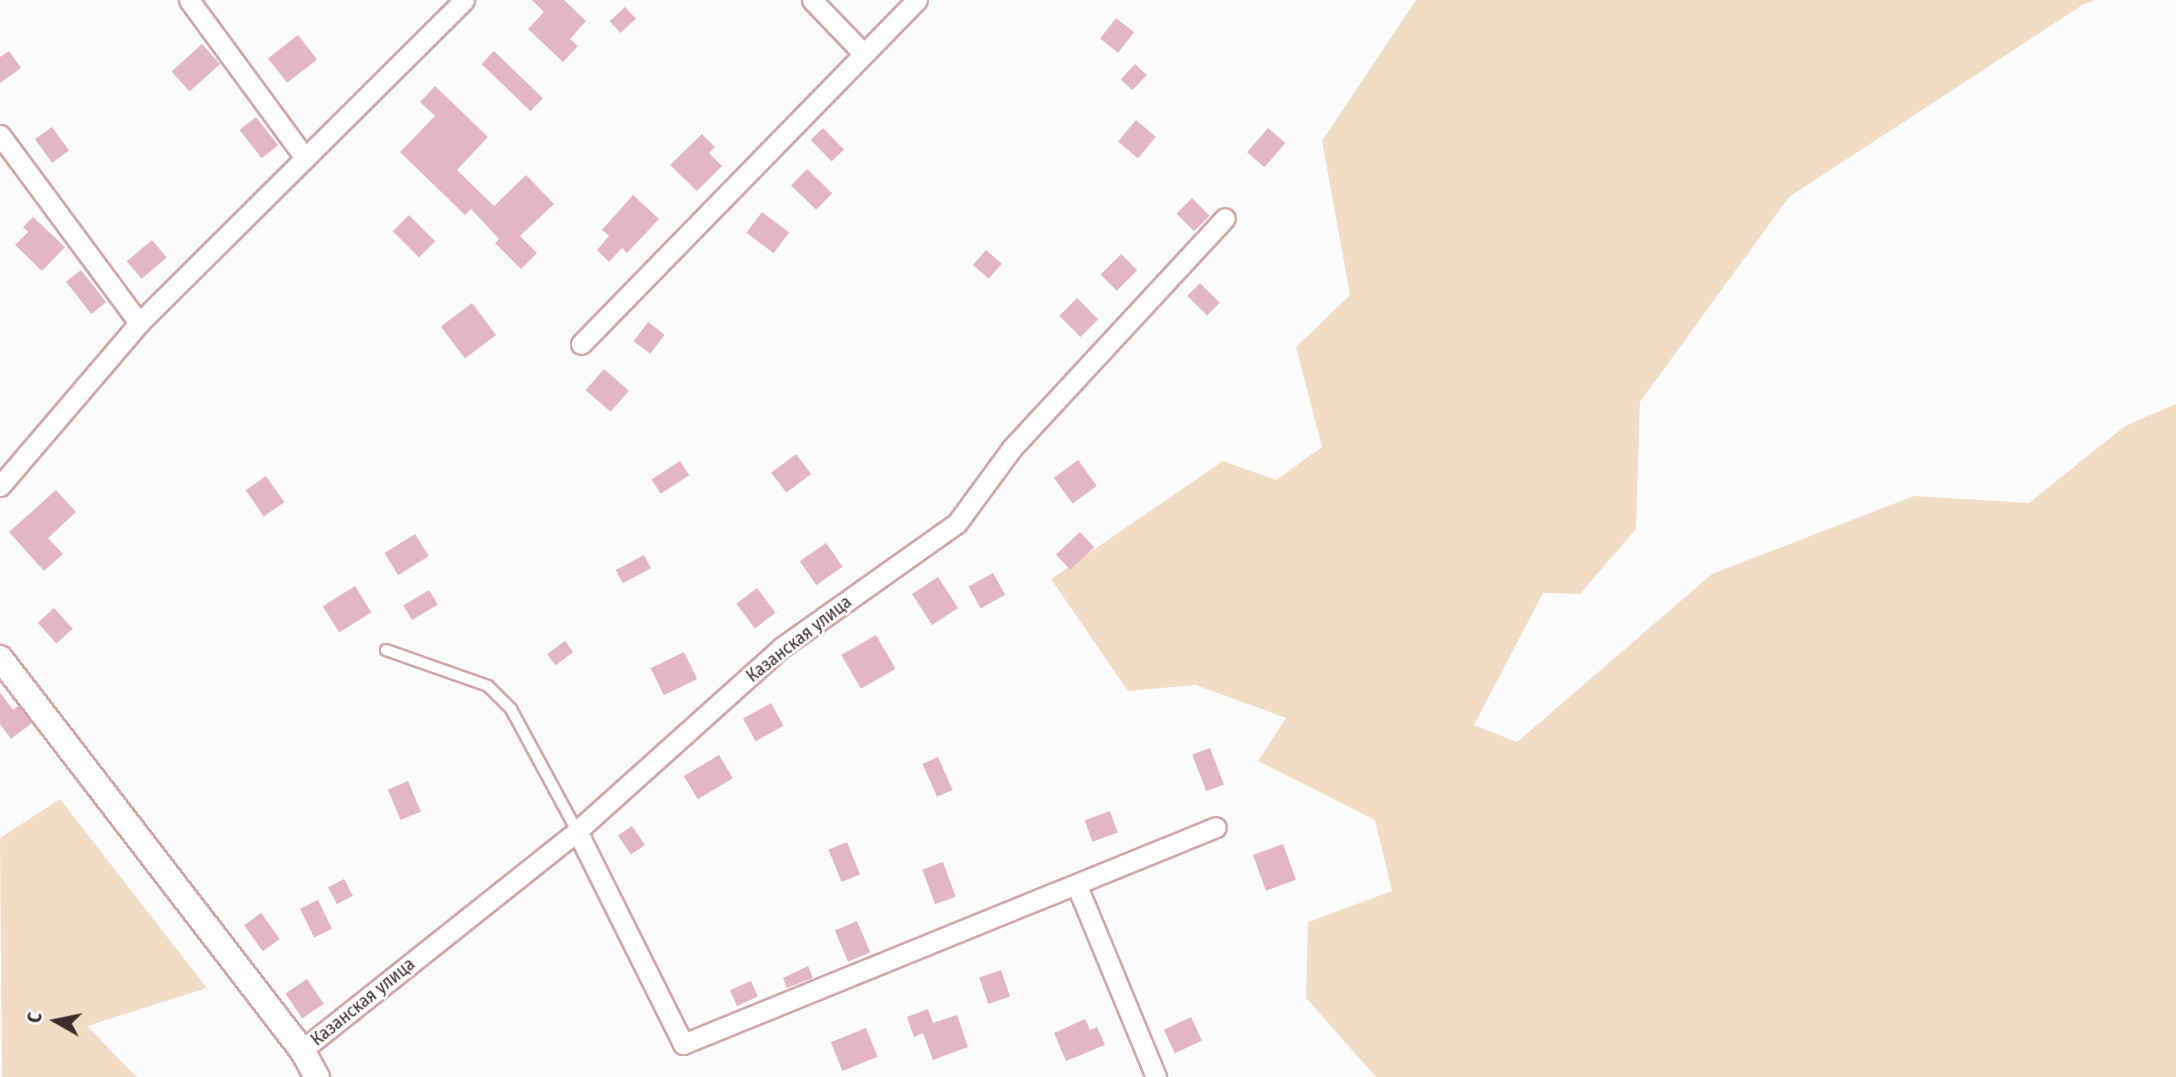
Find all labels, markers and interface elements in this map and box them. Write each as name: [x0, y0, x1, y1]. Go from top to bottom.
street label: Казанская улица: [742, 591, 856, 687]
street label: Казанская улица: [307, 953, 419, 1051]
north arrow: [21, 986, 91, 1056]
text: С: [23, 1011, 47, 1024]

